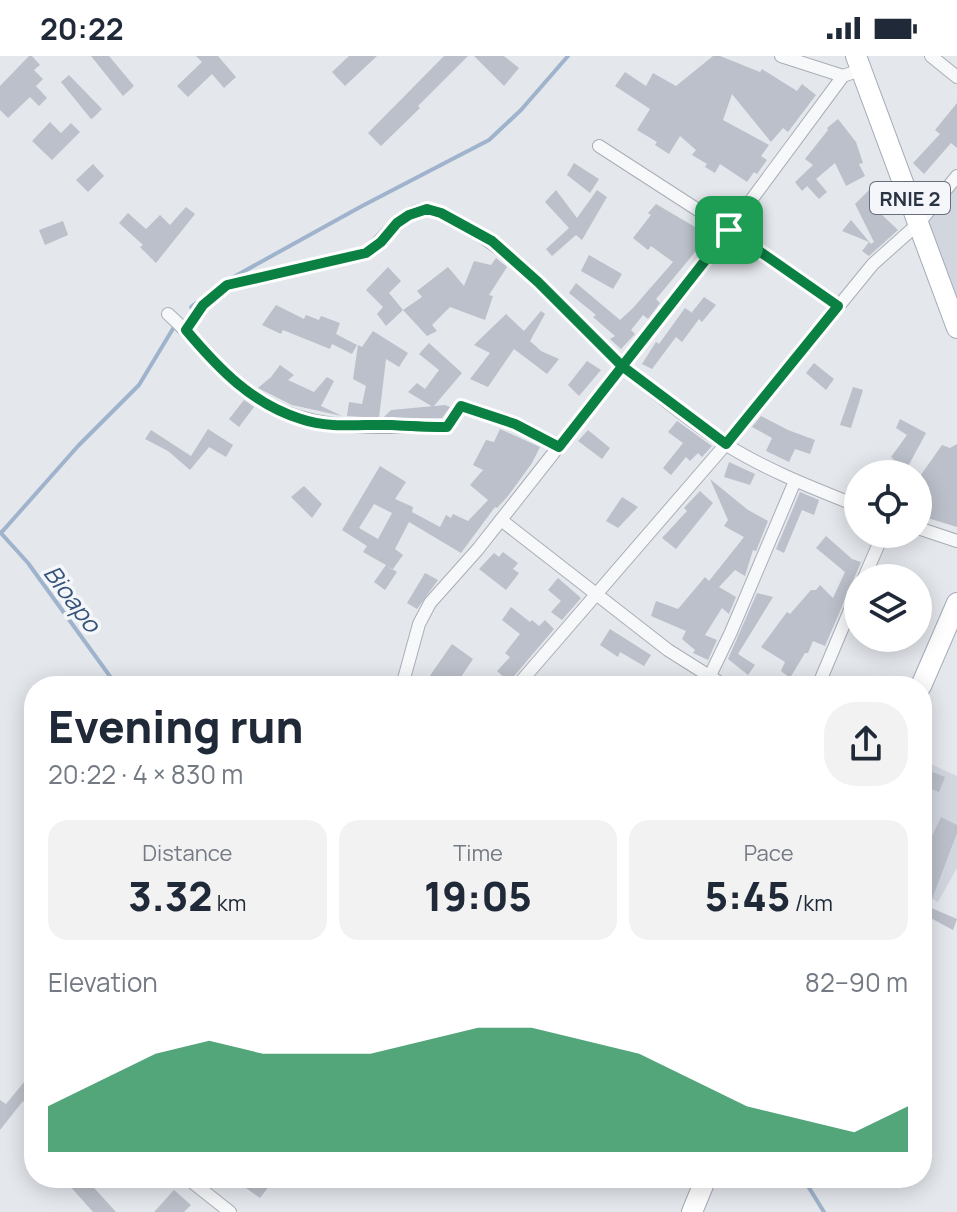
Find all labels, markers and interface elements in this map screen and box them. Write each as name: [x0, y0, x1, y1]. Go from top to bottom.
text: 20:22: [40, 8, 124, 49]
road number: RNIE 2: [870, 182, 950, 214]
pin: [695, 196, 763, 264]
icon: arrive: [707, 208, 751, 252]
map controls: [844, 460, 932, 652]
button: locate: [844, 460, 932, 548]
water label: Bioapo: [37, 558, 110, 640]
button: layers: [844, 564, 932, 652]
text: Evening run: [48, 696, 304, 756]
button: share: [824, 702, 908, 786]
text: 20:22 · 4 × 830 m: [48, 756, 243, 792]
text: Distance: [142, 838, 232, 868]
text: Time: [453, 838, 503, 868]
text: Pace: [744, 838, 794, 868]
text: 3.32: [128, 868, 212, 923]
text: 19:05: [424, 868, 532, 923]
text: 5:45: [704, 868, 790, 923]
text: km: [212, 888, 246, 918]
text: /km: [790, 888, 833, 918]
text: Elevation: [48, 964, 158, 1000]
text: 82–90 m: [805, 964, 908, 1000]

